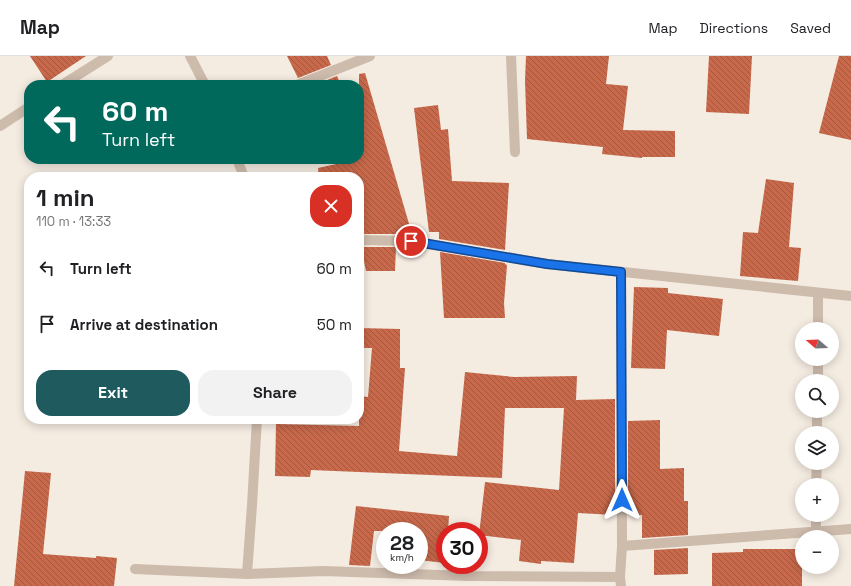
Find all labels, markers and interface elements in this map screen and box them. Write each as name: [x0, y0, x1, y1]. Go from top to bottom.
text: Map: [20, 15, 60, 40]
text: Map: [648, 19, 678, 37]
text: Directions: [700, 19, 768, 37]
text: Saved: [790, 19, 831, 37]
text: 60 m: [102, 93, 168, 129]
icon: left: [36, 96, 88, 148]
text: Turn left: [102, 128, 175, 151]
text: 1 min: [36, 182, 95, 213]
button: close: [310, 185, 352, 227]
text: 110 m · 13:33: [36, 213, 111, 230]
pin: [394, 224, 428, 258]
icon: arrive: [400, 230, 422, 252]
icon: left: [36, 257, 58, 279]
text: Turn left: [70, 259, 132, 278]
text: 60 m: [316, 259, 352, 278]
icon: arrive: [36, 313, 58, 335]
text: Arrive at destination: [70, 315, 218, 334]
text: 50 m: [317, 315, 352, 334]
north arrow: [795, 322, 839, 366]
map controls: [795, 322, 839, 574]
button: Exit: [36, 370, 190, 416]
button: Share: [198, 370, 352, 416]
button: search: [795, 374, 839, 418]
button: layers: [795, 426, 839, 470]
button: +: [795, 478, 839, 522]
position arrow: [601, 479, 643, 521]
speed limit sign: 30: [436, 522, 488, 574]
text: 28: [390, 530, 414, 556]
button: −: [795, 530, 839, 574]
text: km/h: [390, 551, 414, 564]

